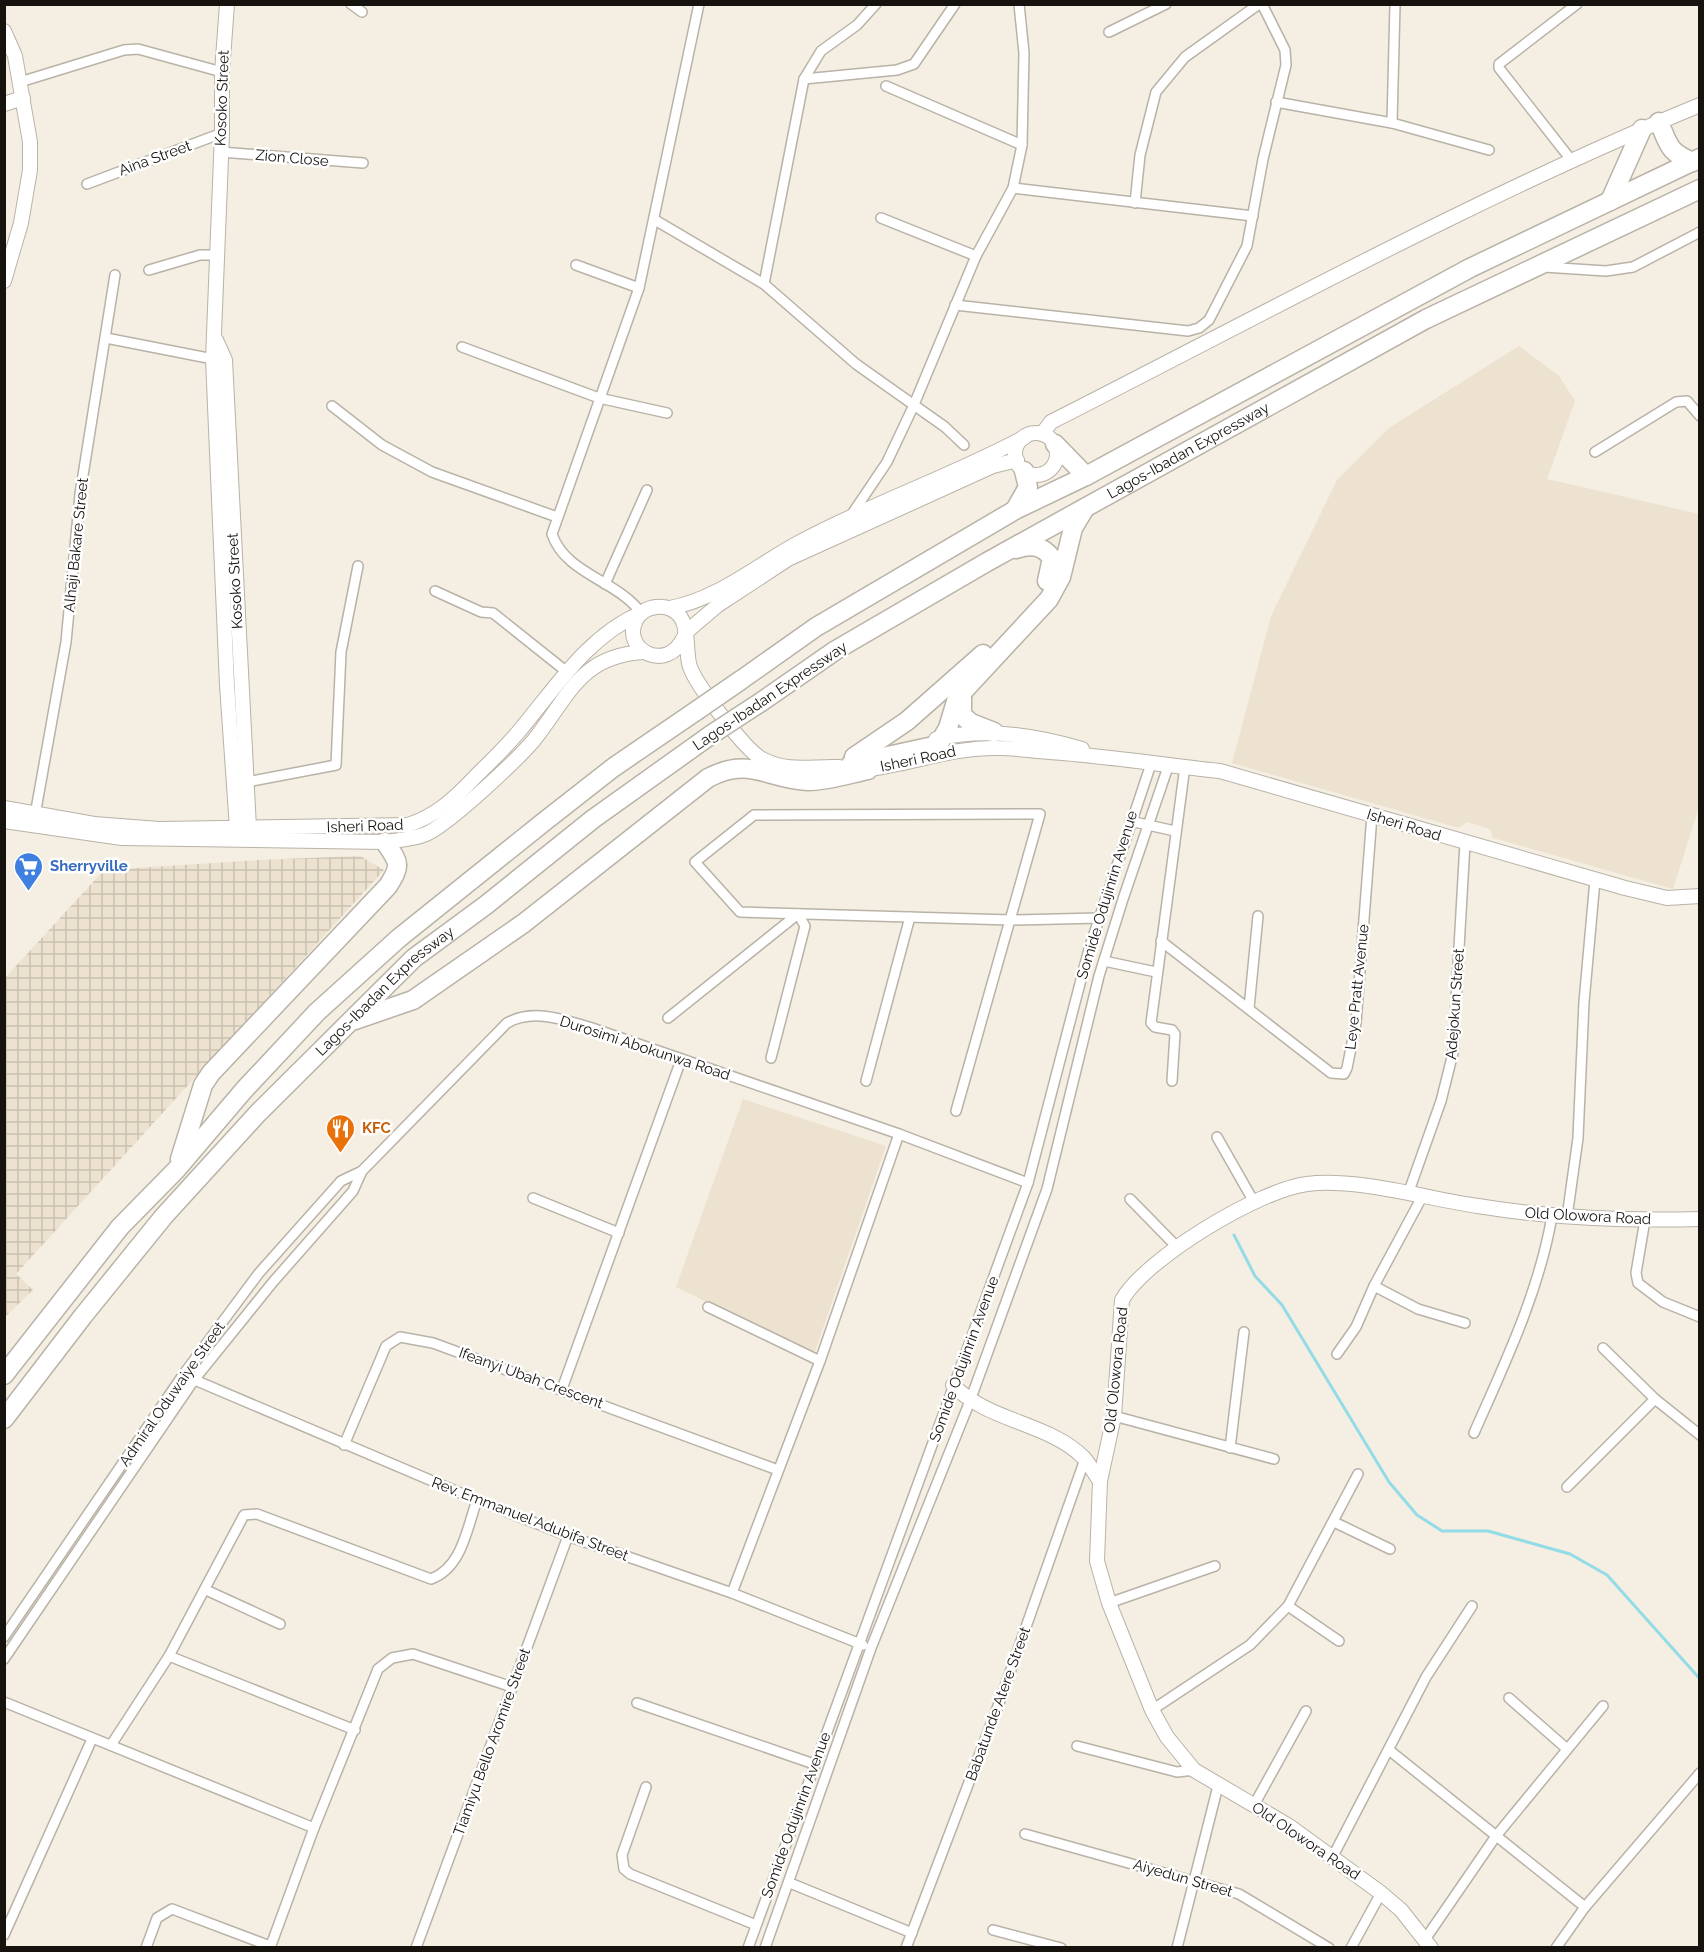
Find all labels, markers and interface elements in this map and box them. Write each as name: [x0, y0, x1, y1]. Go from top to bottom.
street label: Kosoko Street: [211, 50, 233, 146]
street label: Aina Street: [116, 137, 194, 179]
street label: Zion Close: [255, 146, 330, 170]
street label: Lagos-Ibadan Expressway: [1104, 399, 1272, 503]
street label: Alhaji Bakare Street: [60, 477, 92, 613]
street label: Kosoko Street: [223, 533, 247, 629]
street label: Lagos-Ibadan Expressway: [689, 638, 851, 754]
street label: Isheri Road: [879, 742, 957, 776]
street label: Isheri Road: [1365, 805, 1443, 845]
street label: Somide Odujinrin Avenue: [1073, 808, 1141, 981]
street label: Isheri Road: [326, 816, 404, 836]
supermarket icon: Sherryville: [13, 850, 45, 892]
place label: Sherryville: [50, 857, 128, 875]
street label: Lagos-Ibadan Expressway: [312, 923, 457, 1060]
street label: Leye Pratt Avenue: [1341, 923, 1373, 1051]
street label: Adejokun Street: [1442, 948, 1468, 1060]
street label: Durosimi Abokunwa Road: [557, 1012, 733, 1084]
restaurant icon: KFC: [325, 1112, 357, 1154]
place label: KFC: [362, 1119, 391, 1137]
street label: Old Olowora Road: [1524, 1204, 1652, 1228]
street label: Somide Odujinrin Avenue: [926, 1273, 1002, 1444]
street label: Old Olowora Road: [1100, 1306, 1132, 1434]
street label: Admiral Oduwaiye Street: [115, 1318, 229, 1470]
street label: Ifeanyi Ubah Crescent: [456, 1343, 606, 1413]
street label: Rev. Emmanuel Adubifa Street: [429, 1473, 631, 1565]
street label: Babatunde Atere Street: [962, 1625, 1034, 1783]
street label: Tiamiyu Bello Aromire Street: [450, 1646, 534, 1838]
street label: Somide Odujinrin Avenue: [758, 1729, 834, 1900]
street label: Old Olowora Road: [1249, 1798, 1363, 1884]
street label: Aiyedun Street: [1131, 1855, 1235, 1901]

